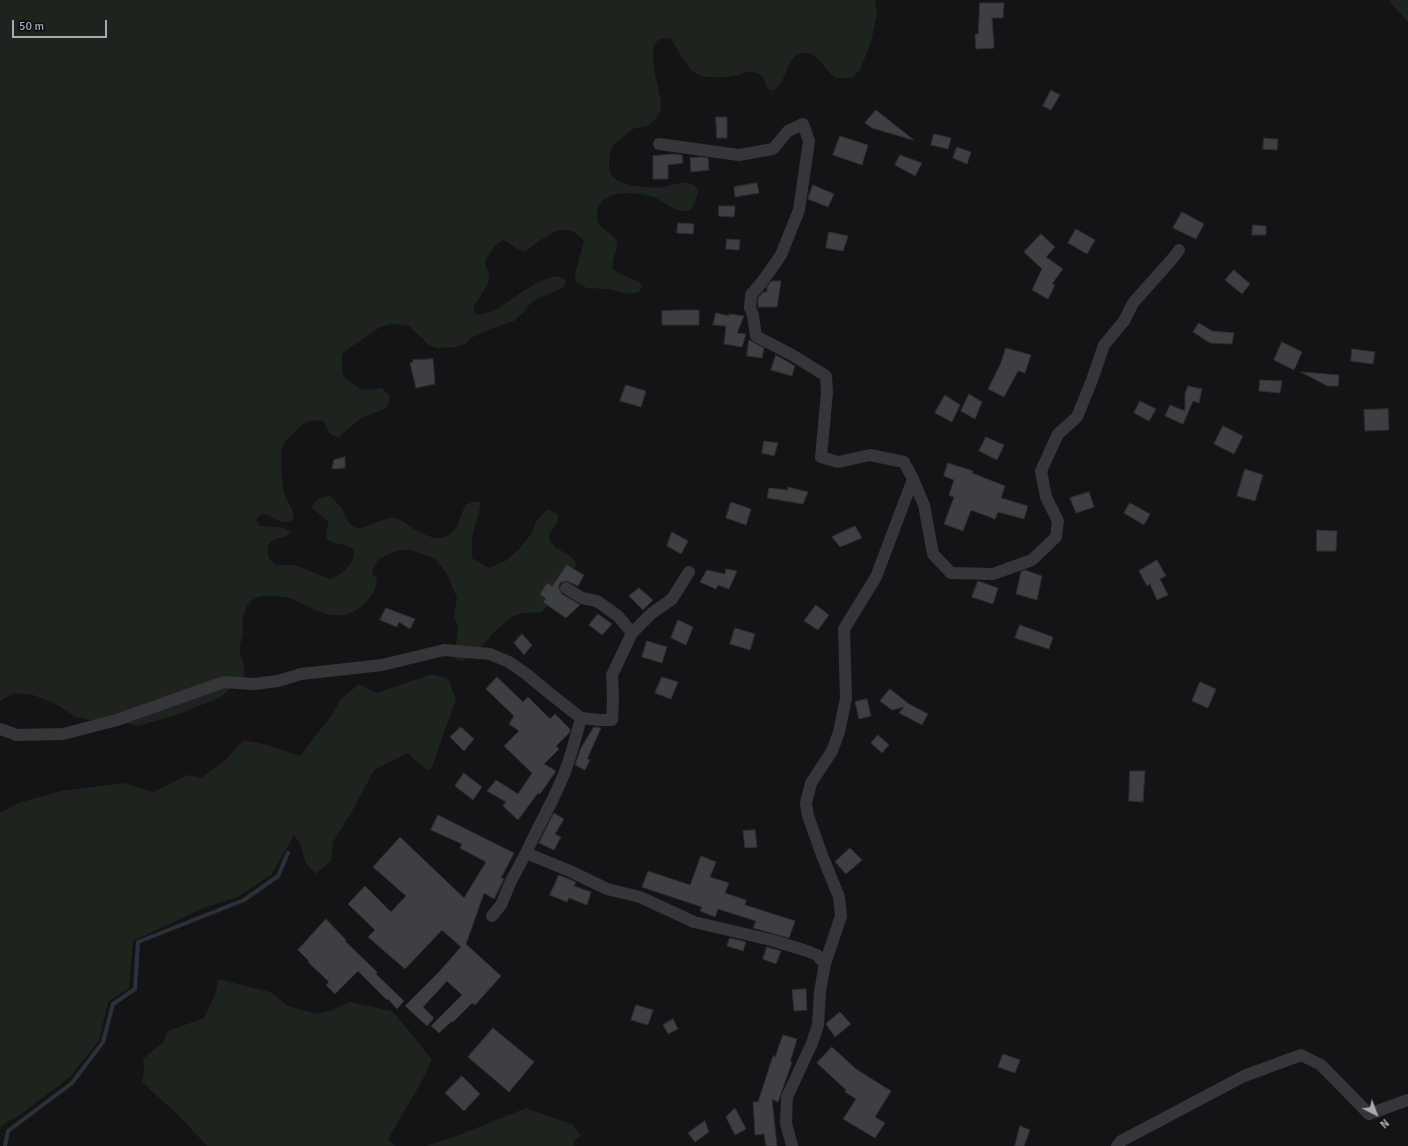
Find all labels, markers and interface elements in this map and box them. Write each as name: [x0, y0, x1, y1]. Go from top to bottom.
scale bar: [14, 12, 109, 38]
text: 50 m: [19, 19, 44, 34]
north arrow: [1356, 1094, 1396, 1134]
text: N: [1377, 1116, 1392, 1131]

